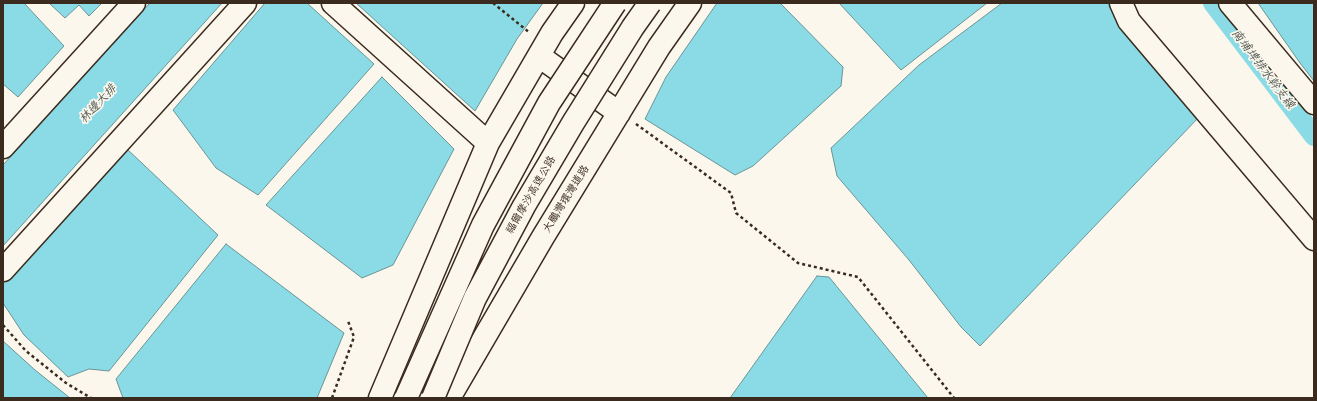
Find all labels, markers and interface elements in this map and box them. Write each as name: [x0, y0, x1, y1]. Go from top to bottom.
water label: 南埔埤排水幹支線: [1228, 26, 1298, 112]
water label: 林邊大排: [76, 82, 120, 126]
street label: 福爾摩沙高速公路: [503, 154, 559, 236]
street label: 大鵬灣環灣道路: [540, 163, 592, 235]

